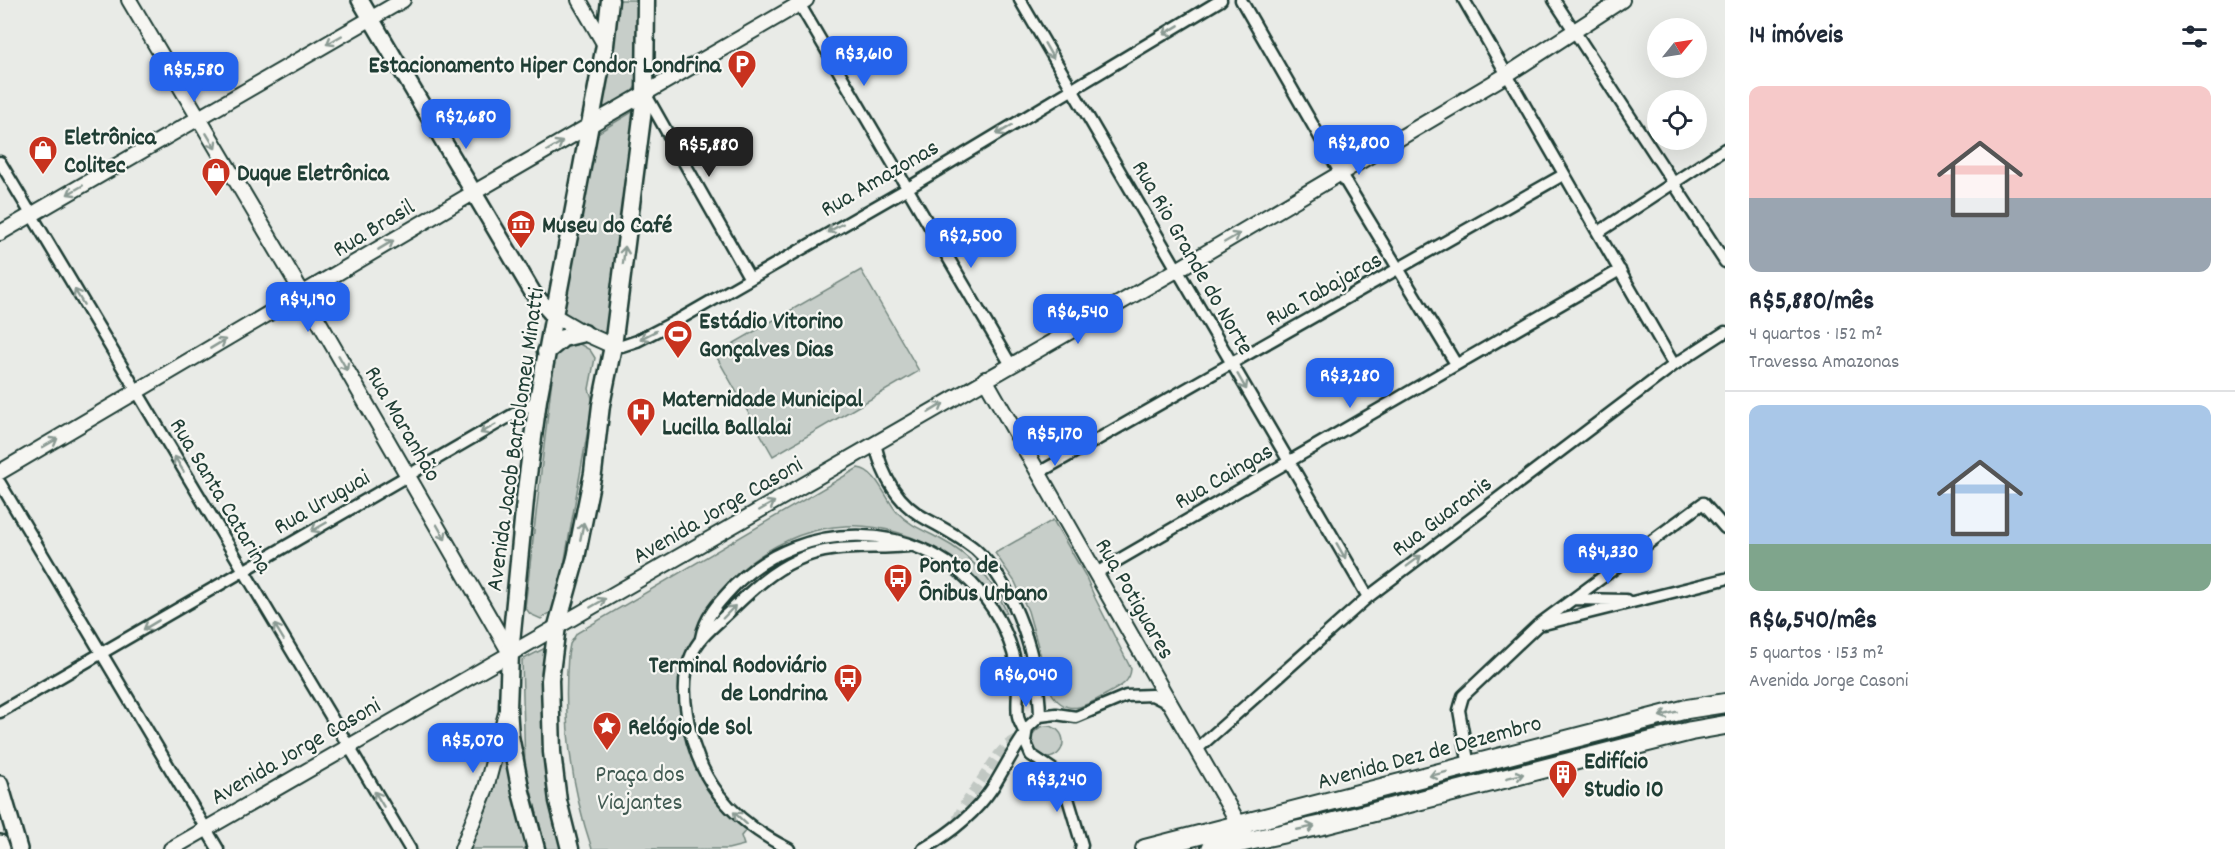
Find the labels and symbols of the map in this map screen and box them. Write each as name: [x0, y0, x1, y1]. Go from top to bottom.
north arrow: [1647, 18, 1707, 78]
one-way arrow: [1163, 24, 1180, 36]
one-way arrow: [326, 34, 343, 46]
pin: R$3,610: [809, 36, 919, 87]
one-way arrow: [1043, 42, 1055, 59]
parking icon: Estacionamento Hiper Condor Londrina: [726, 48, 758, 90]
place label: Estacionamento Hiper Condor Londrina: [369, 50, 722, 84]
pin: R$5,580: [139, 52, 249, 103]
pin: R$2,680: [411, 99, 521, 150]
place label: Eletrônica Colitec: [64, 122, 157, 184]
one-way arrow: [996, 124, 1013, 136]
pin: R$2,800: [1304, 125, 1414, 176]
pin: R$5,880: [654, 127, 764, 178]
one-way arrow: [205, 132, 217, 149]
street label: Rua Amazonas: [815, 132, 946, 227]
shop icon: Eletrônica Colitec: [27, 134, 59, 176]
one-way arrow: [546, 140, 563, 152]
street label: Rua Rio Grande do Norte: [1122, 155, 1261, 362]
shop icon: Duque Eletrônica: [200, 156, 232, 198]
place label: Duque Eletrônica: [237, 158, 390, 192]
one-way arrow: [67, 184, 84, 196]
street label: Rua Brasil: [327, 192, 422, 267]
museum icon: Museu do Café: [505, 208, 537, 250]
place label: Museu do Café: [542, 210, 672, 244]
pin: R$2,500: [916, 218, 1026, 269]
one-way arrow: [827, 222, 844, 234]
one-way arrow: [1223, 231, 1240, 243]
one-way arrow: [377, 238, 394, 250]
street label: Rua Tabajaras: [1260, 244, 1389, 337]
one-way arrow: [619, 246, 630, 265]
pin: R$4,190: [253, 282, 363, 333]
street label: Avenida Jacob Bartolomeu Minatti: [479, 285, 555, 594]
one-way arrow: [73, 289, 85, 306]
pin: R$6,540: [1023, 294, 1133, 345]
place label: Estádio Vitorino Gonçalves Dias: [699, 306, 844, 368]
sports icon: Estádio Vitorino Gonçalves Dias: [662, 318, 694, 360]
one-way arrow: [639, 330, 657, 342]
one-way arrow: [209, 337, 226, 349]
one-way arrow: [337, 354, 349, 371]
pin: R$3,280: [1295, 358, 1405, 409]
street label: Rua Maranhão: [354, 360, 448, 489]
one-way arrow: [1237, 373, 1249, 390]
place label: Maternidade Municipal Lucilla Ballalai: [662, 384, 863, 446]
hospital icon: Maternidade Municipal Lucilla Ballalai: [625, 396, 657, 438]
one-way arrow: [927, 402, 944, 414]
street label: Rua Santa Catarina: [159, 412, 280, 581]
pin: R$5,170: [1000, 416, 1110, 467]
one-way arrow: [480, 423, 497, 435]
one-way arrow: [41, 436, 58, 448]
street label: Rua Caingas: [1169, 436, 1280, 520]
street label: Avenida Jorge Casoni: [627, 449, 810, 574]
one-way arrow: [173, 456, 185, 473]
street label: Rua Uruguai: [268, 462, 377, 545]
street label: Rua Guaranis: [1385, 468, 1500, 567]
one-way arrow: [758, 500, 775, 512]
one-way arrow: [311, 521, 328, 533]
one-way arrow: [577, 521, 588, 541]
one-way arrow: [435, 523, 447, 540]
street label: Rua Potiguares: [1085, 532, 1182, 667]
pin: R$4,330: [1553, 534, 1663, 585]
one-way arrow: [1335, 542, 1347, 559]
place label: Ponto de Ônibus Urbano: [919, 550, 1048, 612]
one-way arrow: [1406, 555, 1422, 568]
bus stop icon: Ponto de Ônibus Urbano: [882, 562, 914, 604]
one-way arrow: [588, 597, 606, 608]
one-way arrow: [721, 604, 736, 619]
one-way arrow: [143, 620, 160, 632]
one-way arrow: [273, 624, 285, 641]
place label: Terminal Rodoviário de Londrina: [649, 650, 828, 712]
pin: R$6,040: [971, 657, 1081, 708]
bus stop icon: Terminal Rodoviário de Londrina: [832, 662, 864, 704]
street label: Avenida Jorge Casoni: [205, 690, 388, 815]
street label: Avenida Dez de Dezembro: [1314, 708, 1546, 800]
one-way arrow: [1658, 708, 1677, 720]
place icon: Relógio de Sol: [591, 710, 623, 752]
place label: Relógio de Sol: [628, 712, 752, 746]
pin: R$5,070: [418, 723, 528, 774]
place label: Edifício Studio 10: [1584, 746, 1664, 808]
building icon: Edifício Studio 10: [1547, 758, 1579, 800]
park label: Praça dos Viajantes: [595, 759, 685, 821]
pin: R$3,240: [1002, 762, 1112, 813]
one-way arrow: [1429, 768, 1448, 780]
one-way arrow: [1506, 769, 1525, 781]
one-way arrow: [373, 791, 385, 808]
one-way arrow: [732, 810, 747, 825]
one-way arrow: [1296, 822, 1315, 833]

